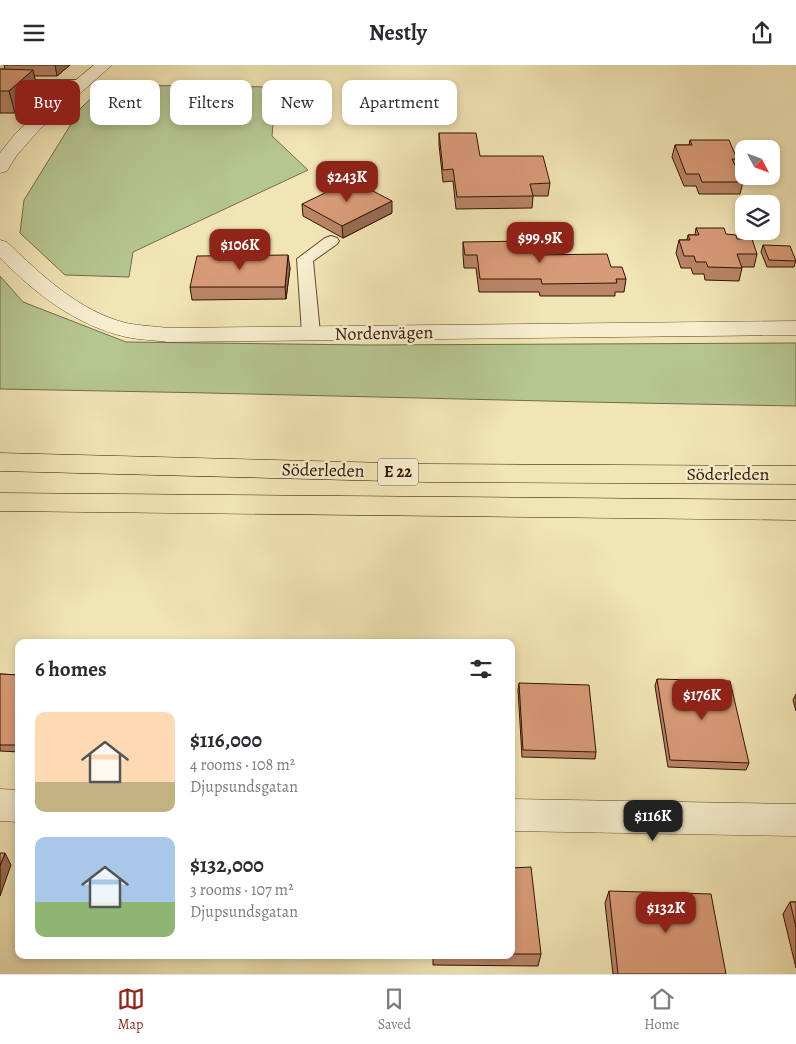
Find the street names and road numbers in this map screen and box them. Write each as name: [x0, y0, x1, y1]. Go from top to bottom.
street label: Nordenvägen: [335, 320, 434, 346]
street label: Söderleden: [281, 457, 365, 483]
road number: E 22: [378, 459, 418, 486]
street label: Söderleden: [687, 462, 770, 486]

